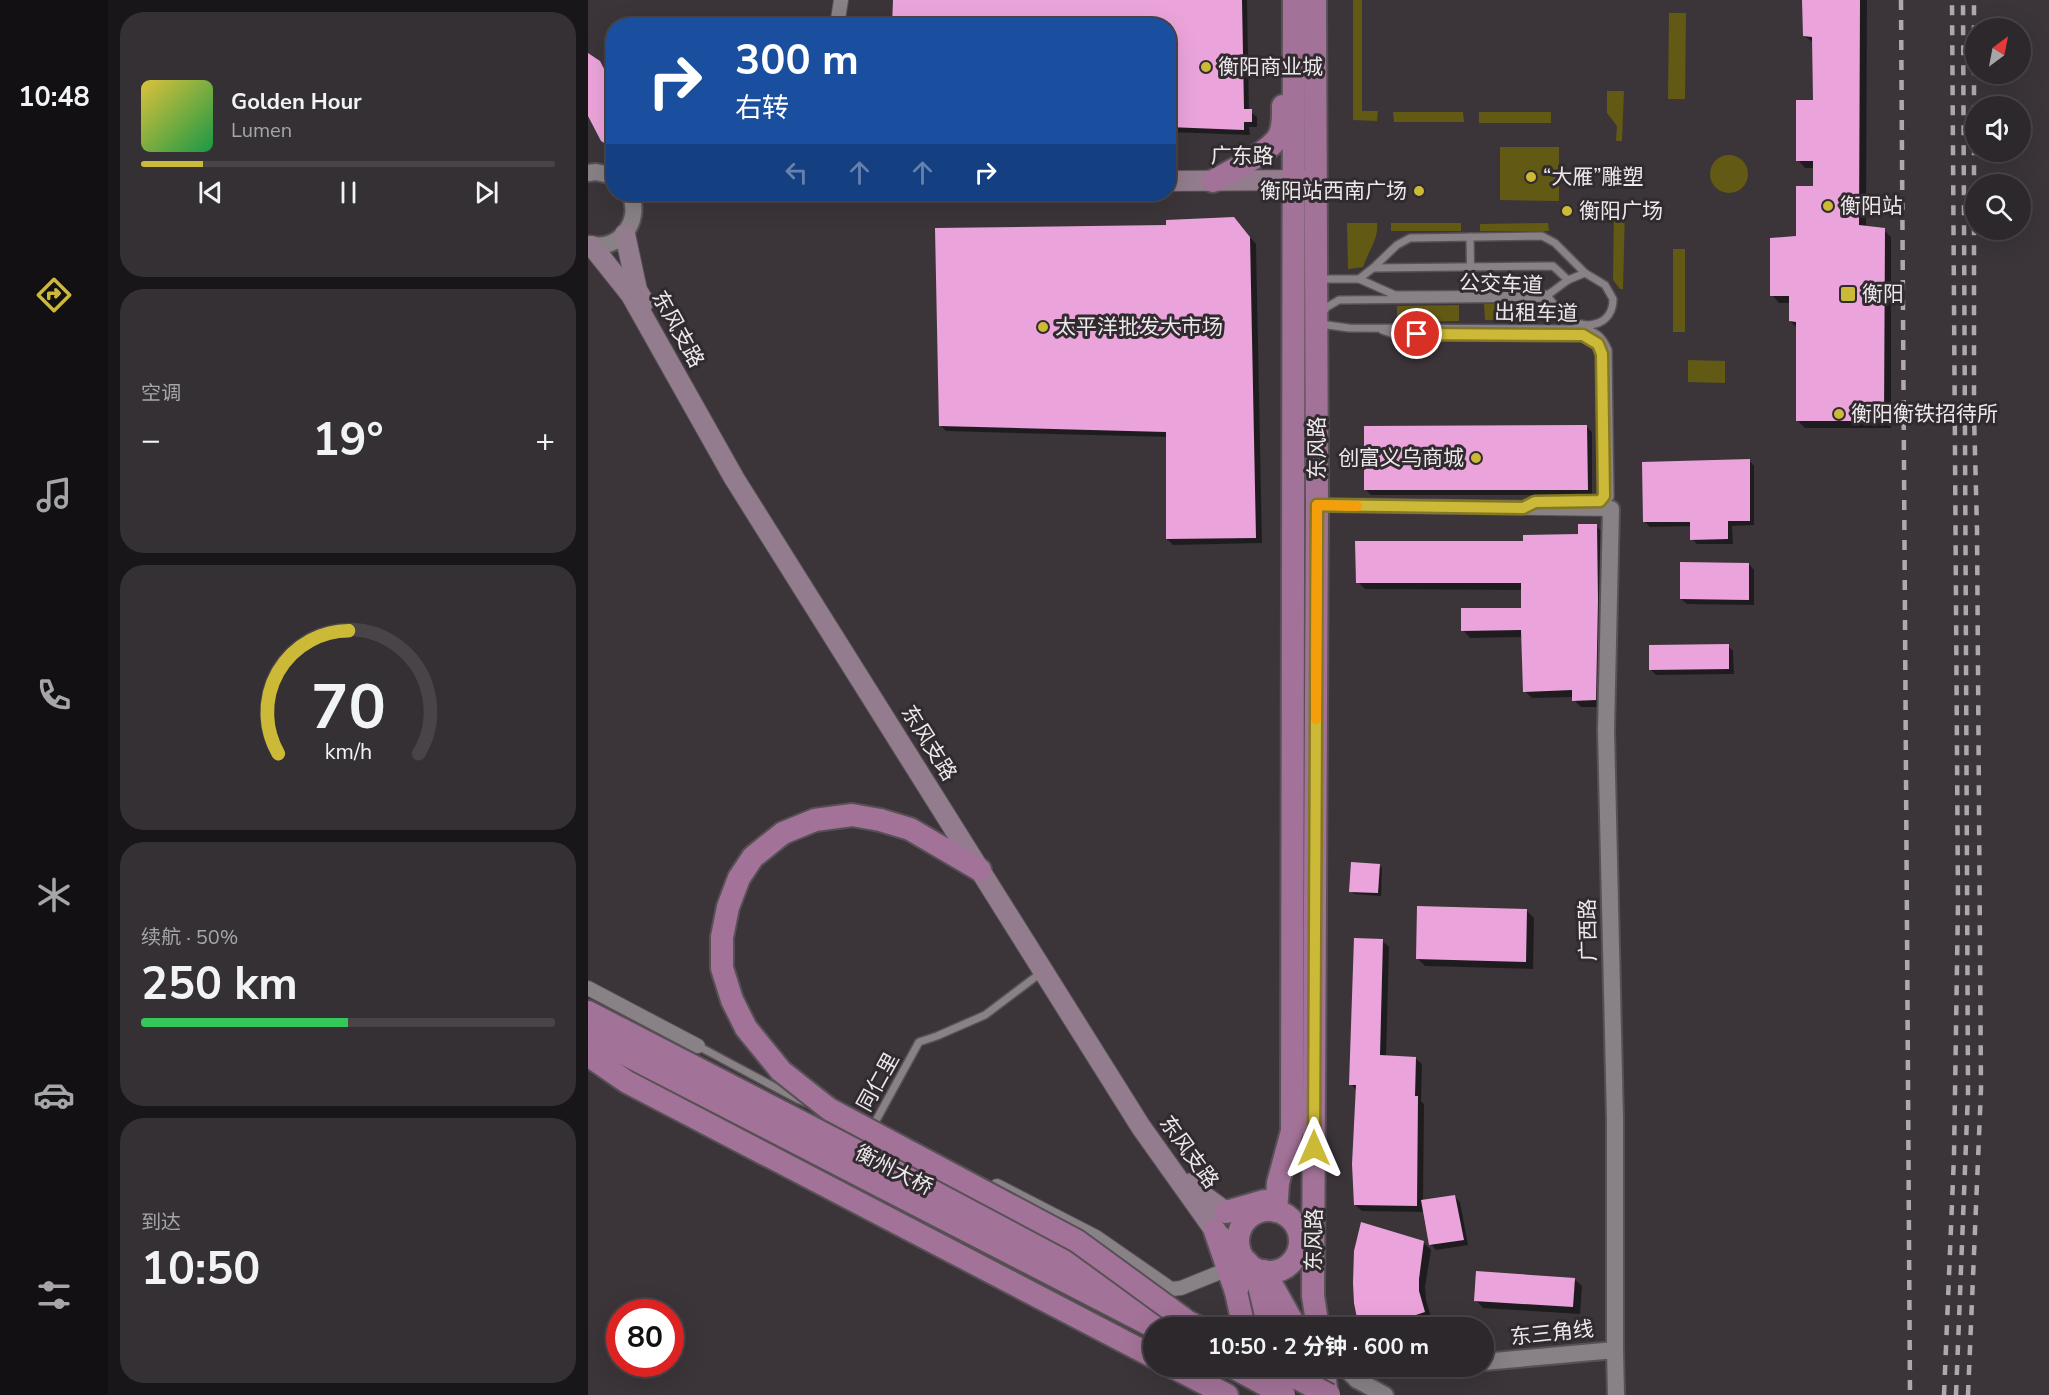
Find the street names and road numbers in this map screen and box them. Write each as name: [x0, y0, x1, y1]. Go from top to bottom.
street label: 广东路: [1211, 142, 1274, 170]
street label: 公交车道: [1459, 269, 1543, 299]
street label: 东风支路: [645, 285, 711, 373]
street label: 出租车道: [1494, 298, 1578, 328]
street label: 东风路: [1303, 417, 1331, 480]
street label: 东风支路: [895, 700, 963, 786]
street label: 广西路: [1573, 898, 1603, 962]
street label: 同仁里: [850, 1048, 906, 1116]
street label: 东风支路: [1153, 1110, 1225, 1194]
street label: 衡州大桥: [850, 1138, 938, 1202]
street label: 东风路: [1299, 1208, 1329, 1272]
street label: 东三角线: [1509, 1315, 1595, 1351]

